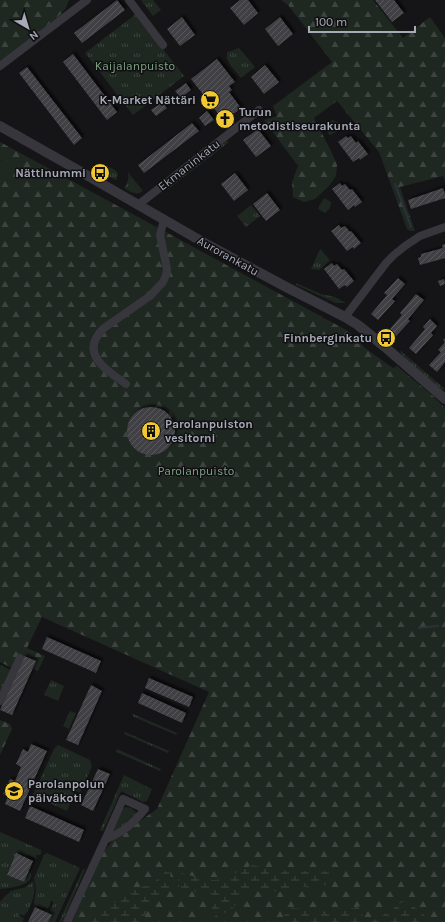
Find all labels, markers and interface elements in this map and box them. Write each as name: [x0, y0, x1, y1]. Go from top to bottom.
north arrow: [8, 8, 48, 48]
scale bar: [309, 8, 415, 34]
text: 100 m: [315, 15, 347, 29]
text: N: [27, 28, 41, 43]
park label: Kaijalanpuisto: [95, 59, 175, 73]
supermarket icon: K-Market Nättäri: [199, 89, 221, 111]
place label: K-Market Nättäri: [99, 93, 196, 107]
place label: Turun metodistiseurakunta: [239, 105, 360, 133]
church icon: Turun metodistiseurakunta: [214, 108, 236, 130]
street label: Ekmaninkatu: [155, 137, 223, 193]
bus stop icon: Nättinummi: [89, 162, 111, 184]
place label: Nättinummi: [15, 166, 86, 180]
street label: Aurorankatu: [195, 233, 261, 279]
bus stop icon: Finnberginkatu: [375, 327, 397, 349]
place label: Finnberginkatu: [283, 331, 372, 345]
place label: Parolanpuiston vesitorni: [165, 417, 253, 445]
building icon: Parolanpuiston vesitorni: [140, 420, 162, 442]
park label: Parolanpuisto: [158, 464, 234, 478]
place label: Parolanpolun päiväkoti: [28, 777, 104, 805]
school or university icon: Parolanpolun päiväkoti: [3, 780, 25, 802]

